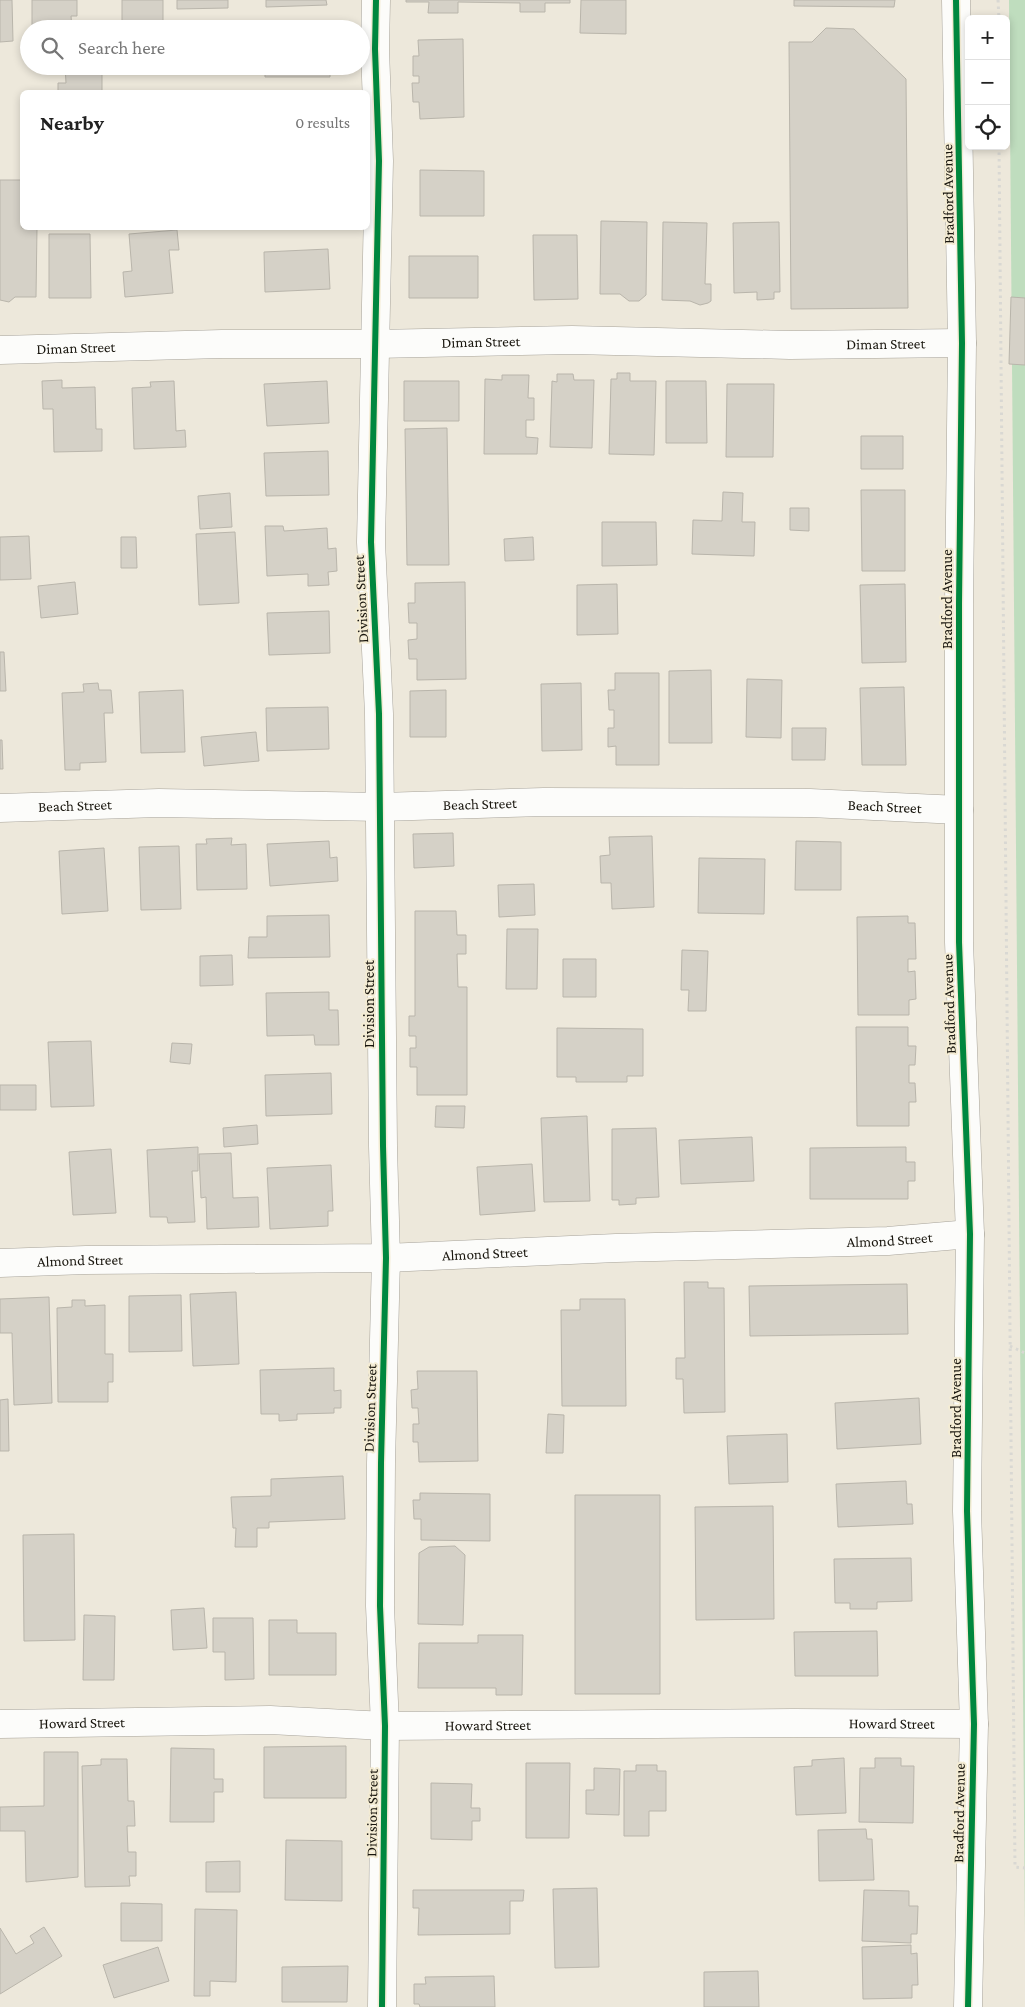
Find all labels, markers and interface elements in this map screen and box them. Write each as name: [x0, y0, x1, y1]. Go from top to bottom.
map controls: [965, 15, 1010, 150]
button: +: [965, 15, 1010, 60]
search box: [20, 20, 370, 75]
icon: search: [38, 34, 66, 62]
text: Search here: [78, 37, 165, 58]
button: −: [965, 60, 1010, 105]
button: locate: [965, 105, 1010, 150]
text: Nearby: [40, 111, 104, 135]
text: 0 results: [295, 114, 350, 131]
street label: Bradford Avenue: [939, 144, 957, 244]
street label: Diman Street: [441, 333, 522, 351]
street label: Diman Street: [846, 335, 926, 352]
street label: Diman Street: [36, 339, 117, 357]
street label: Bradford Avenue: [939, 549, 955, 649]
street label: Division Street: [351, 554, 371, 643]
street label: Beach Street: [443, 795, 518, 813]
street label: Beach Street: [38, 796, 113, 815]
street label: Beach Street: [847, 797, 923, 816]
street label: Bradford Avenue: [939, 953, 959, 1054]
street label: Division Street: [361, 959, 377, 1048]
street label: Almond Street: [846, 1229, 934, 1250]
street label: Almond Street: [442, 1244, 529, 1264]
street label: Almond Street: [37, 1252, 124, 1270]
street label: Bradford Avenue: [948, 1358, 964, 1458]
street label: Division Street: [360, 1363, 380, 1452]
street label: Howard Street: [39, 1714, 126, 1731]
street label: Howard Street: [849, 1715, 936, 1732]
street label: Howard Street: [445, 1717, 532, 1734]
street label: Bradford Avenue: [950, 1763, 968, 1863]
street label: Division Street: [363, 1768, 381, 1857]

